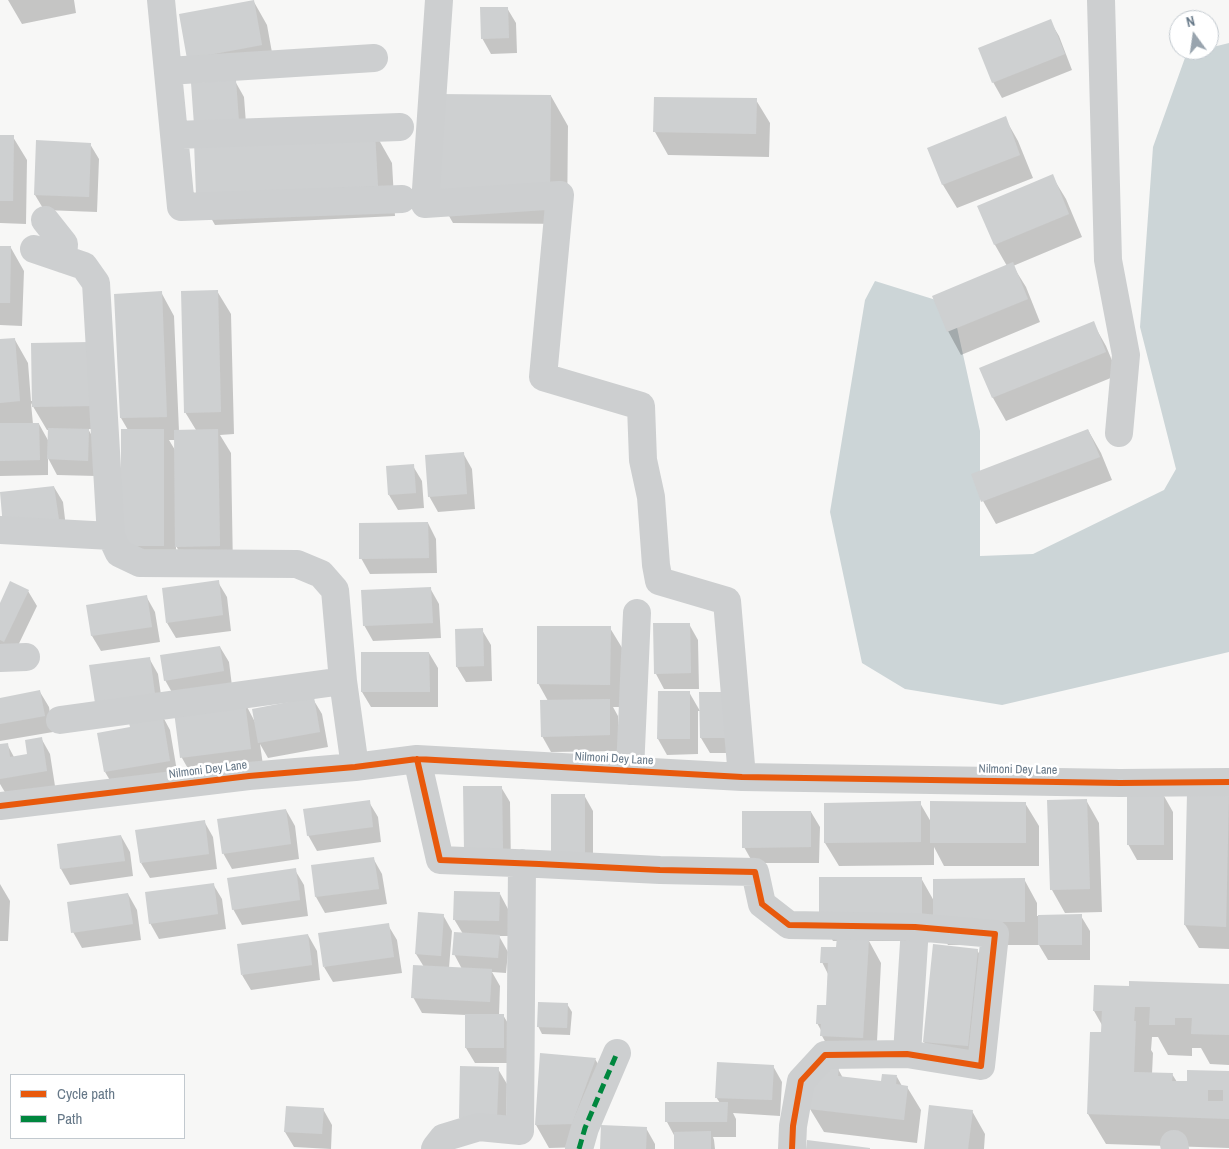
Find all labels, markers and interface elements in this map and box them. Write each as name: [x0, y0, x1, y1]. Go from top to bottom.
north arrow: [1169, 10, 1219, 60]
text: N: [1184, 12, 1197, 31]
street label: Nilmoni Dey Lane: [574, 750, 654, 768]
street label: Nilmoni Dey Lane: [168, 758, 248, 782]
street label: Nilmoni Dey Lane: [979, 762, 1057, 778]
legend: [10, 1074, 185, 1139]
text: Cycle path: [57, 1083, 115, 1104]
text: Path: [57, 1108, 82, 1129]

